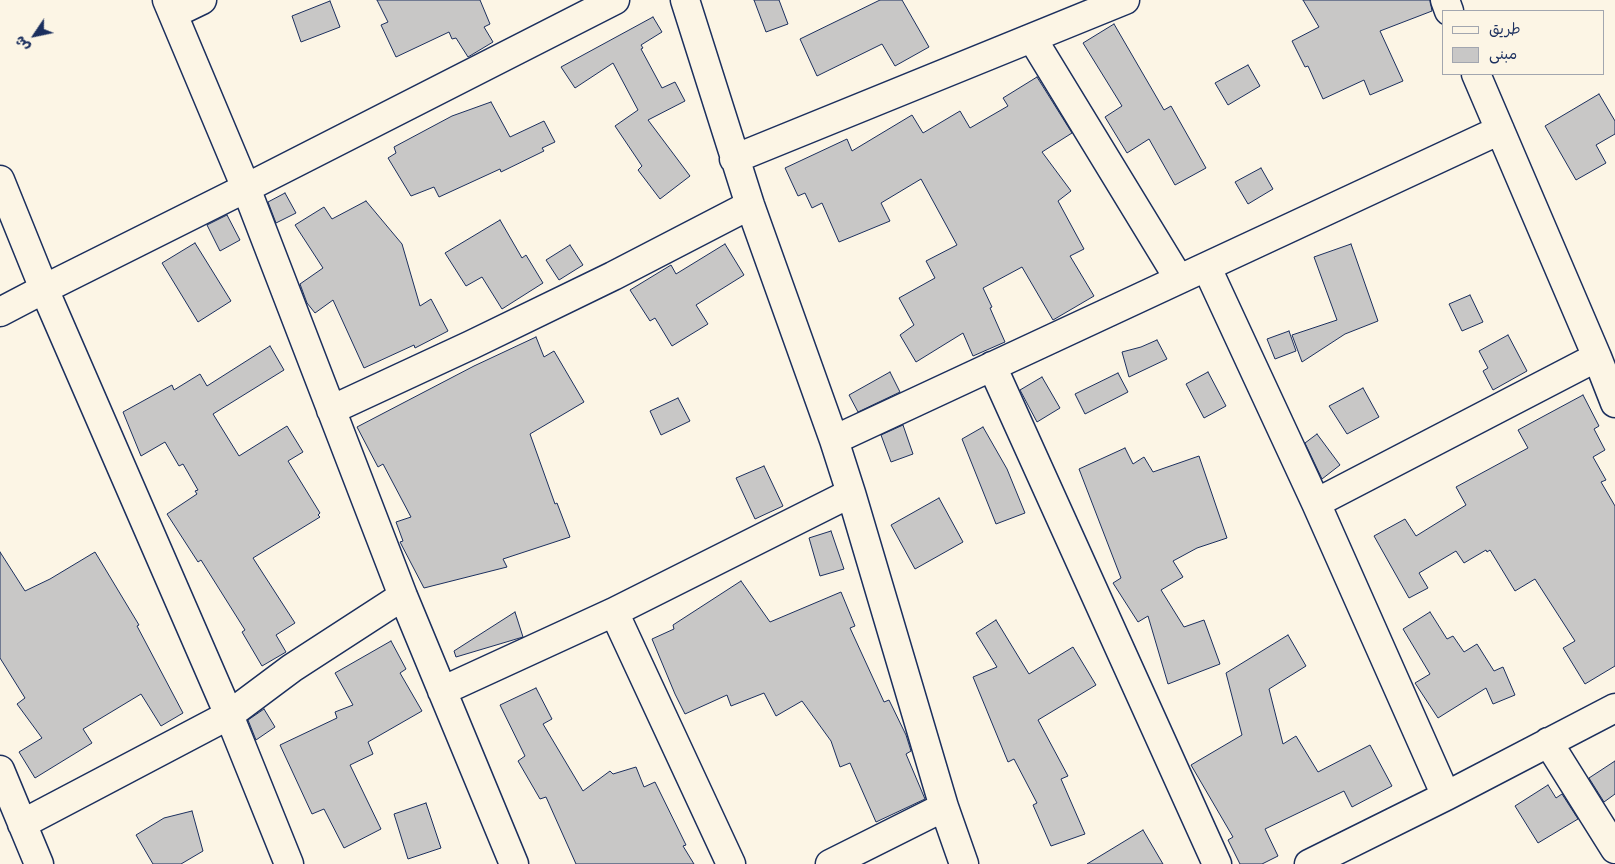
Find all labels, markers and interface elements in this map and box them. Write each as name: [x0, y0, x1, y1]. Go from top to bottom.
north arrow: [10, 10, 60, 60]
legend: [1442, 10, 1605, 75]
text: طريق: [1489, 20, 1521, 38]
text: ش: [11, 33, 34, 55]
text: مبنى: [1489, 45, 1517, 63]

